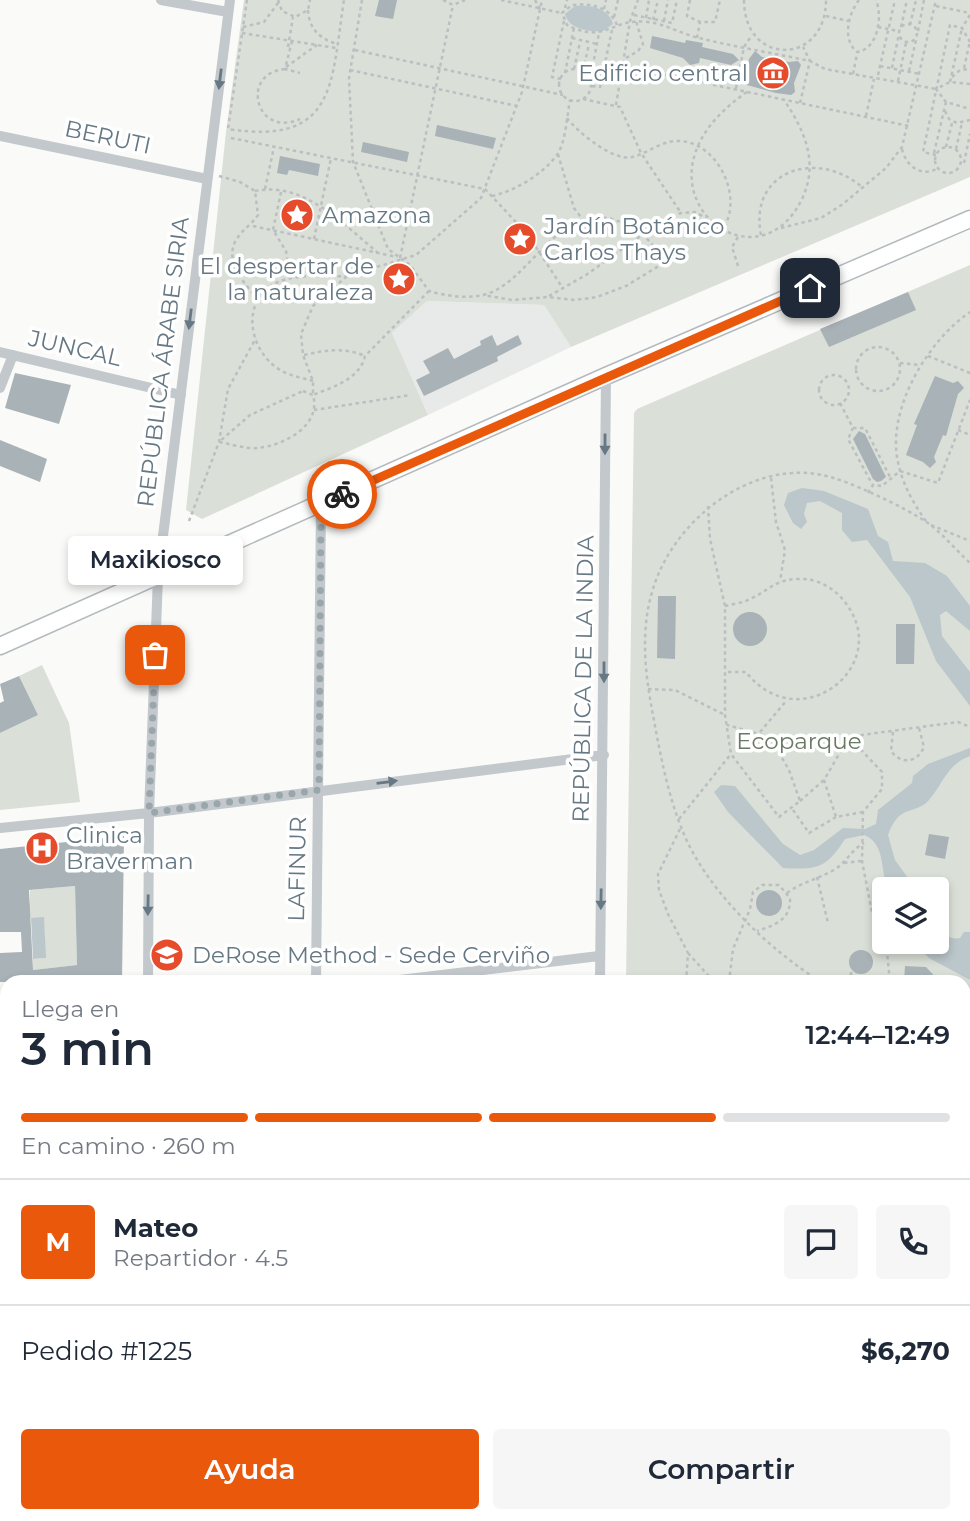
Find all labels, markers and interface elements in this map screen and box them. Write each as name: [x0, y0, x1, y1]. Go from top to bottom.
museum icon: Edificio central: [754, 54, 792, 92]
place label: Edificio central: [578, 59, 748, 87]
one-way arrow: [214, 68, 225, 90]
street label: BERUTI: [62, 114, 154, 160]
place icon: Amazona: [278, 196, 316, 234]
place label: Amazona: [322, 201, 432, 229]
place label: Jardín Botánico Carlos Thays: [543, 212, 725, 266]
street label: REPÚBLICA ÁRABE SIRIA: [131, 215, 195, 509]
place icon: Jardín Botánico Carlos Thays: [501, 220, 539, 258]
place label: El despertar de la naturaleza: [199, 252, 374, 306]
pin: [780, 258, 840, 318]
place icon: El despertar de la naturaleza: [380, 260, 418, 298]
icon: home: [791, 269, 829, 307]
one-way arrow: [185, 309, 196, 331]
street label: JUNCAL: [25, 324, 125, 372]
one-way arrow: [599, 433, 611, 455]
courier: [307, 459, 377, 529]
icon: bike: [323, 475, 361, 513]
street label: REPÚBLICA DE LA INDIA: [566, 535, 600, 823]
callout: Maxikiosco: [68, 536, 242, 585]
text: Maxikiosco: [90, 546, 221, 574]
pin: [125, 625, 185, 685]
icon: bag: [136, 636, 174, 674]
one-way arrow: [598, 661, 610, 683]
park label: Ecoparque: [736, 727, 862, 755]
one-way arrow: [376, 776, 398, 787]
street label: LAFINUR: [282, 816, 312, 922]
place label: Clinica Braverman: [66, 821, 194, 875]
hospital icon: Clinica Braverman: [23, 829, 61, 867]
map controls: [872, 877, 949, 954]
button: layers: [872, 877, 949, 954]
one-way arrow: [595, 888, 606, 910]
one-way arrow: [142, 895, 154, 917]
school or university icon: DeRose Method - Sede Cerviño: [148, 936, 186, 974]
place label: DeRose Method - Sede Cerviño: [192, 941, 550, 969]
text: Llega en: [21, 995, 119, 1023]
text: 12:44–12:49: [805, 1019, 950, 1051]
text: 3 min: [21, 1020, 154, 1077]
text: En camino · 260 m: [21, 1132, 236, 1160]
button: chat: [784, 1205, 858, 1279]
button: phone: [876, 1205, 950, 1279]
text: Mateo: [113, 1212, 198, 1244]
text: M: [46, 1226, 70, 1258]
text: Repartidor · 4.5: [113, 1244, 288, 1272]
text: Pedido #1225: [21, 1335, 192, 1367]
text: $6,270: [861, 1335, 950, 1367]
button: Ayuda: [21, 1429, 479, 1509]
button: Compartir: [493, 1429, 950, 1509]

